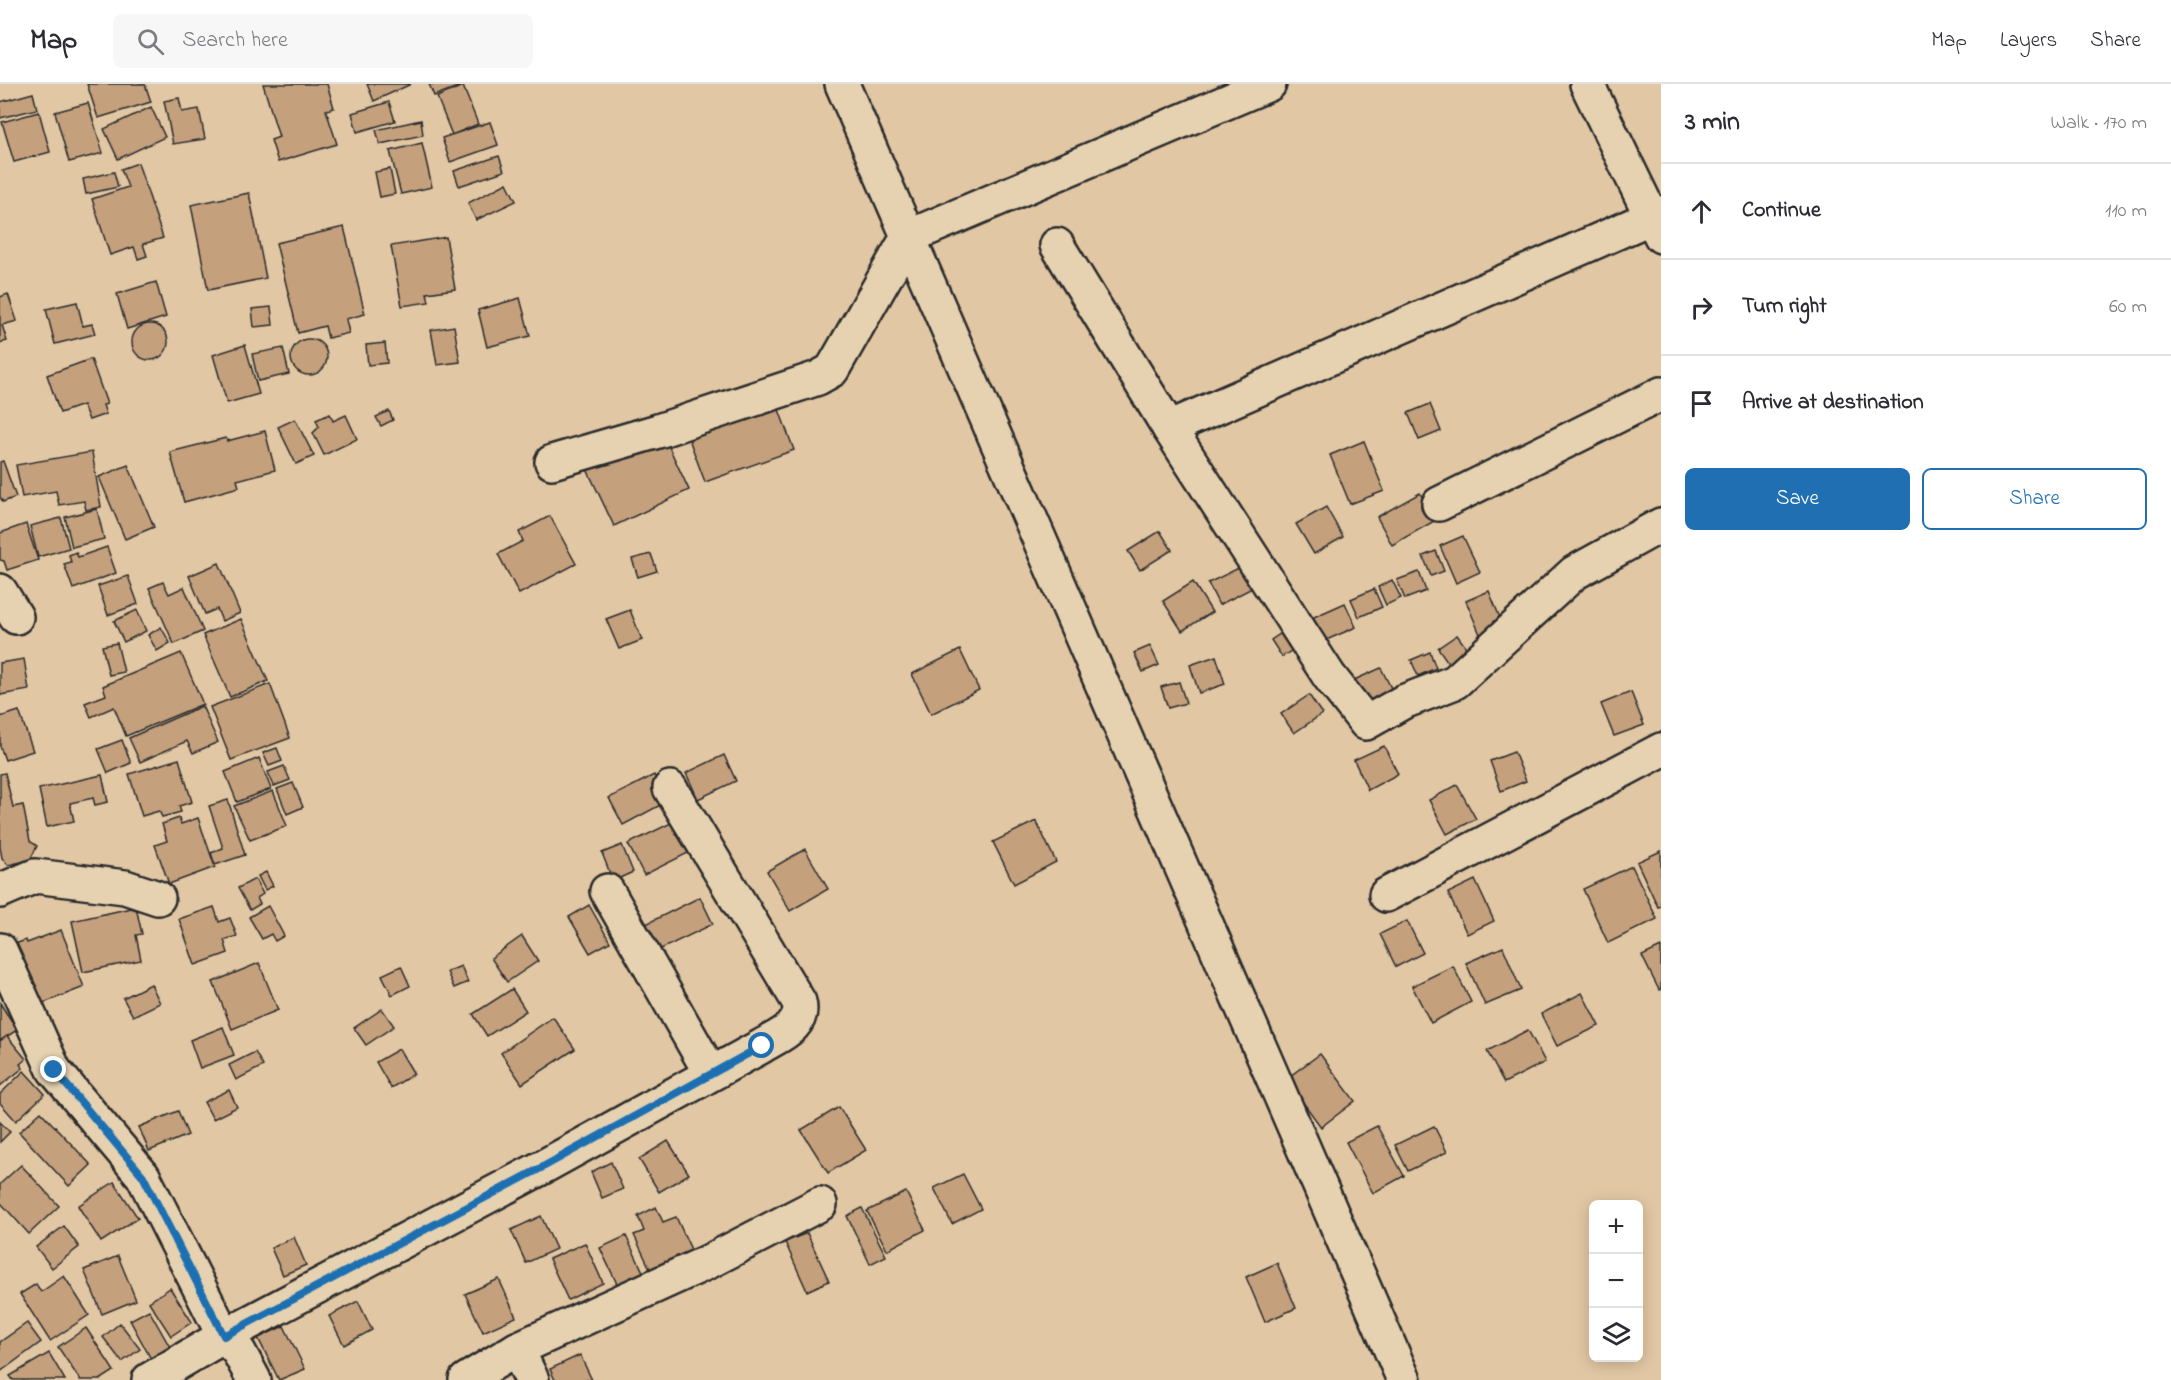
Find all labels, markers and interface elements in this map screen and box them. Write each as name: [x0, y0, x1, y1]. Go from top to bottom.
search box: [113, 14, 533, 68]
text: Map: [30, 21, 77, 62]
icon: search: [134, 25, 167, 58]
text: Search here: [182, 25, 288, 57]
text: Map: [1931, 26, 1967, 56]
text: Layers: [2000, 26, 2057, 56]
text: Share: [2090, 26, 2141, 56]
text: 3 min: [1685, 104, 1740, 142]
text: Walk · 170 m: [2051, 109, 2147, 138]
icon: ahead: [1685, 195, 1718, 228]
text: Continue: [1742, 195, 1821, 227]
text: 110 m: [2105, 197, 2147, 226]
icon: right: [1685, 291, 1718, 324]
text: Turn right: [1742, 291, 1827, 323]
text: 60 m: [2109, 293, 2147, 322]
icon: arrive: [1685, 387, 1718, 420]
text: Arrive at destination: [1742, 387, 1924, 419]
button: Save: [1685, 468, 1910, 530]
button: Share: [1922, 468, 2147, 530]
route start: [748, 1032, 774, 1058]
route end: [40, 1056, 66, 1082]
map controls: [1589, 1200, 1643, 1362]
button: +: [1589, 1200, 1643, 1254]
button: −: [1589, 1254, 1643, 1308]
button: layers: [1589, 1308, 1643, 1362]

